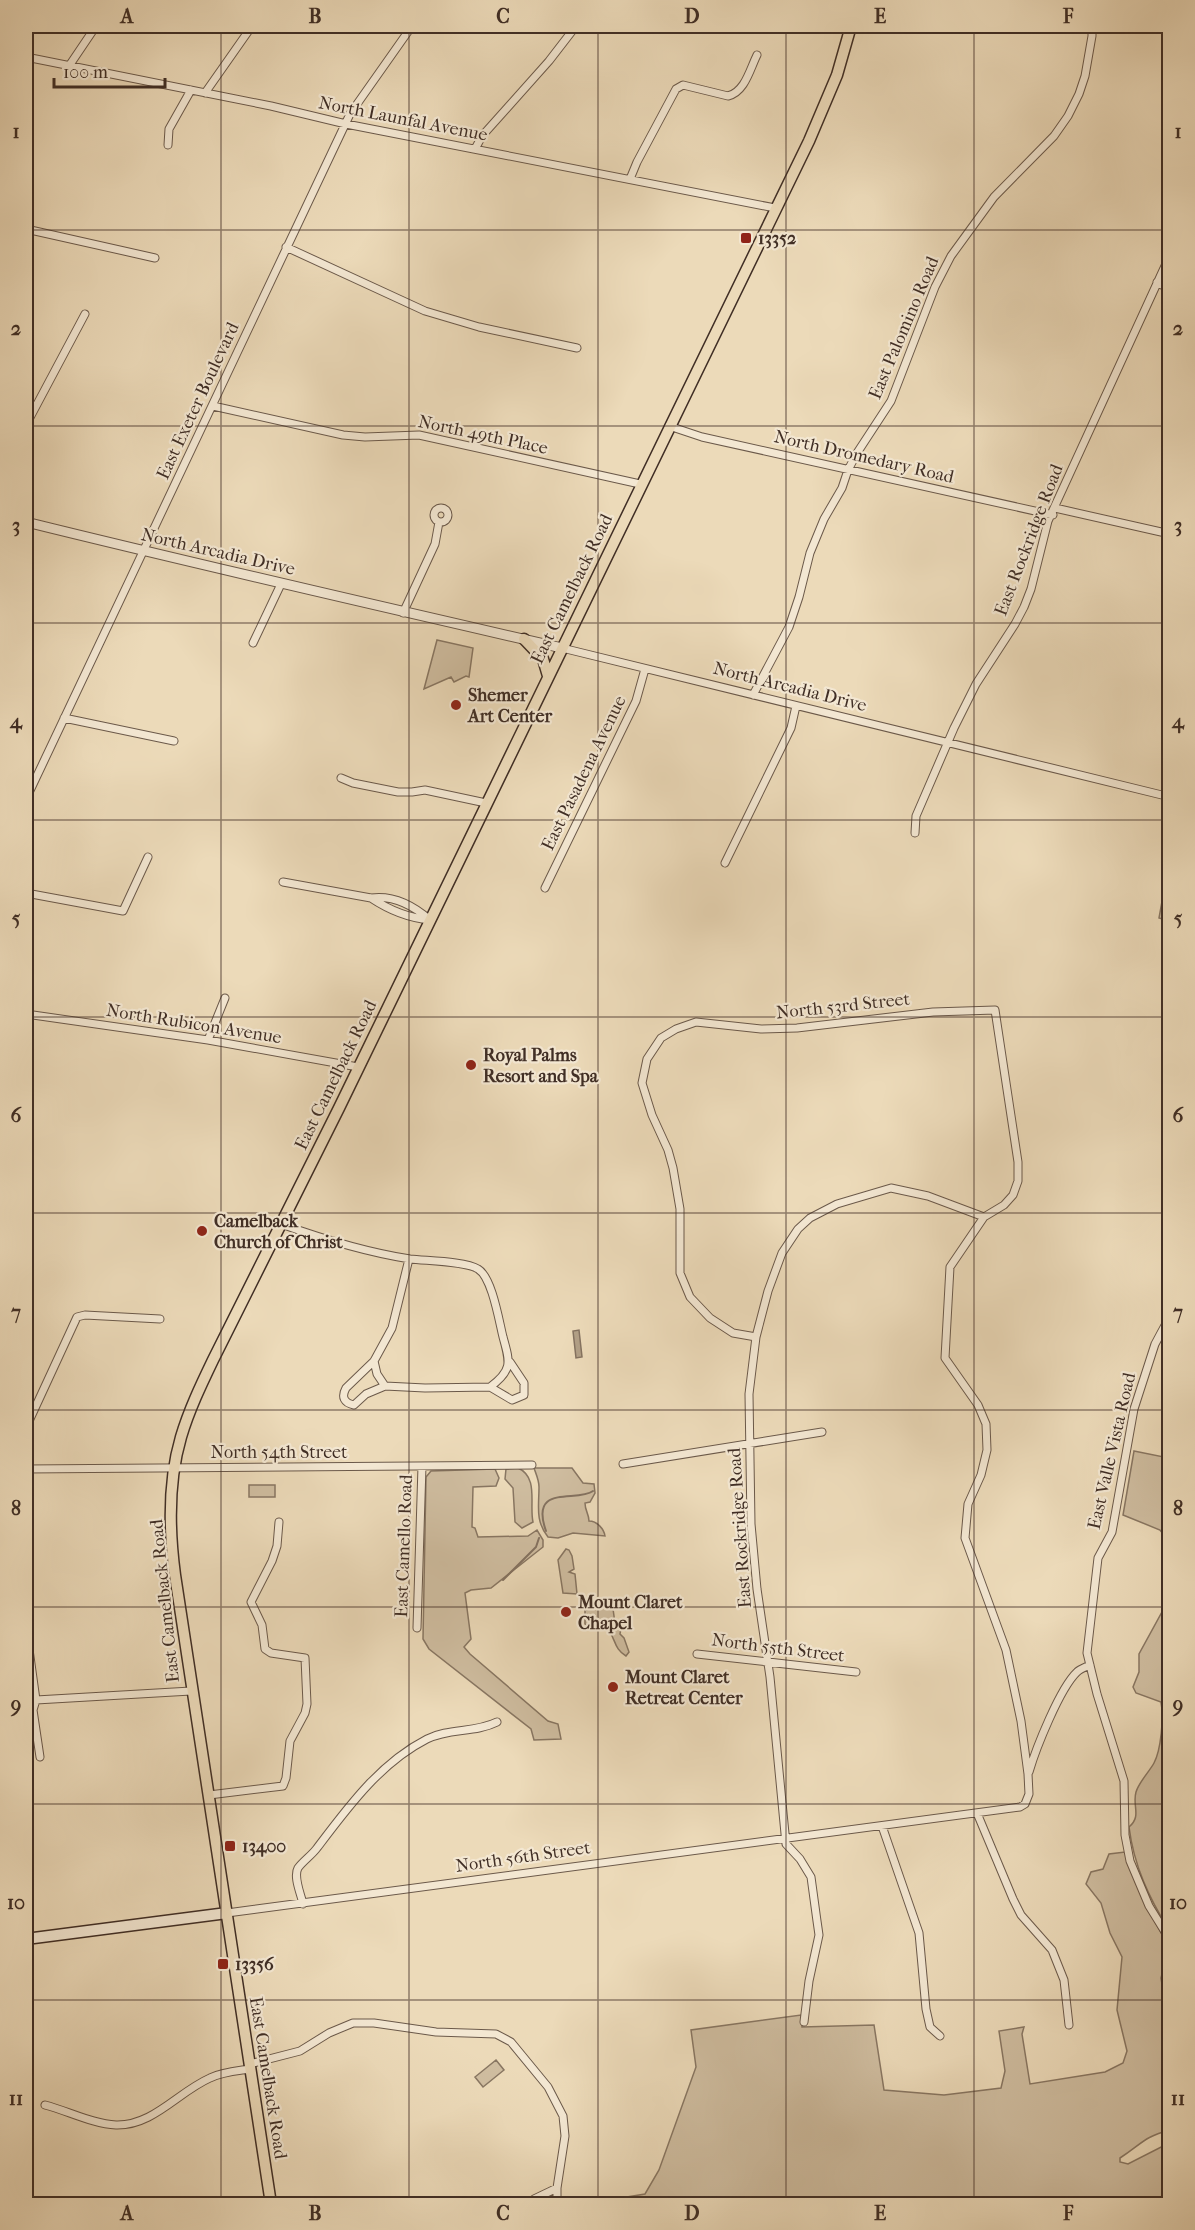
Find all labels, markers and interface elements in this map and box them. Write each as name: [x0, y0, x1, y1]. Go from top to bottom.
text: A: [119, 5, 135, 28]
text: B: [308, 5, 322, 28]
text: C: [496, 5, 510, 28]
text: D: [684, 5, 700, 28]
text: E: [874, 5, 886, 28]
text: F: [1062, 5, 1074, 28]
scale bar: [54, 51, 165, 89]
text: 100 m: [63, 62, 108, 83]
street label: North Launfal Avenue: [317, 92, 489, 146]
text: 1: [12, 120, 20, 143]
text: 1: [1174, 120, 1182, 143]
place label: 13352: [758, 228, 796, 249]
marker: 13352: [739, 231, 753, 245]
street label: East Palomino Road: [864, 253, 944, 402]
text: 2: [11, 317, 21, 340]
text: 2: [1173, 317, 1183, 340]
street label: East Exeter Boulevard: [152, 319, 244, 483]
street label: North 49th Place: [416, 411, 550, 459]
street label: North Dromedary Road: [772, 426, 956, 488]
street label: East Rockridge Road: [990, 461, 1068, 619]
street label: East Camelback Road: [527, 510, 617, 667]
text: 3: [12, 514, 20, 537]
text: 3: [1174, 514, 1182, 537]
street label: North Arcadia Drive: [139, 524, 297, 580]
street label: North Arcadia Drive: [711, 658, 869, 716]
place label: Shemer Art Center: [467, 685, 552, 727]
street label: East Pasadena Avenue: [537, 692, 631, 854]
marker: Shemer Art Center: [449, 698, 463, 712]
text: 4: [9, 710, 23, 734]
text: 4: [1171, 710, 1185, 734]
text: 5: [12, 907, 21, 930]
text: 5: [1174, 907, 1183, 930]
street label: North 53rd Street: [775, 988, 911, 1023]
street label: East Camelback Road: [291, 996, 381, 1153]
street label: North Rubicon Avenue: [105, 1000, 283, 1048]
place label: Royal Palms Resort and Spa: [483, 1045, 599, 1087]
marker: Royal Palms Resort and Spa: [464, 1058, 478, 1072]
text: 6: [11, 1104, 23, 1127]
text: 6: [1173, 1104, 1185, 1127]
place label: Camelback Church of Christ: [214, 1211, 343, 1253]
marker: Camelback Church of Christ: [195, 1224, 209, 1238]
text: 7: [10, 1301, 21, 1324]
text: 7: [1172, 1301, 1183, 1324]
street label: East Valle Vista Road: [1084, 1370, 1140, 1531]
street label: North 54th Street: [211, 1442, 348, 1463]
street label: East Rockridge Road: [724, 1447, 756, 1609]
street label: East Camello Road: [391, 1474, 417, 1618]
text: 8: [11, 1497, 21, 1520]
text: 8: [1173, 1497, 1183, 1520]
street label: East Camelback Road: [146, 1518, 184, 1684]
place label: Mount Claret Chapel: [577, 1592, 683, 1634]
marker: Mount Claret Chapel: [559, 1605, 573, 1619]
street label: North 55th Street: [710, 1629, 846, 1667]
place label: Mount Claret Retreat Center: [624, 1667, 743, 1709]
marker: Mount Claret Retreat Center: [606, 1680, 620, 1694]
text: 9: [10, 1694, 21, 1717]
text: 9: [1172, 1694, 1183, 1717]
place label: 13400: [242, 1836, 286, 1857]
street label: North 56th Street: [454, 1837, 592, 1877]
marker: 13400: [223, 1839, 237, 1853]
text: 10: [7, 1891, 25, 1914]
text: 10: [1169, 1891, 1187, 1914]
place label: 13356: [235, 1954, 275, 1975]
marker: 13356: [216, 1957, 230, 1971]
street label: East Camelback Road: [245, 1995, 291, 2161]
text: 11: [9, 2087, 23, 2110]
text: 11: [1171, 2087, 1185, 2110]
text: A: [119, 2202, 135, 2225]
text: B: [308, 2202, 322, 2225]
text: C: [496, 2202, 510, 2225]
text: D: [684, 2202, 700, 2225]
text: E: [874, 2202, 886, 2225]
text: F: [1062, 2202, 1074, 2225]

